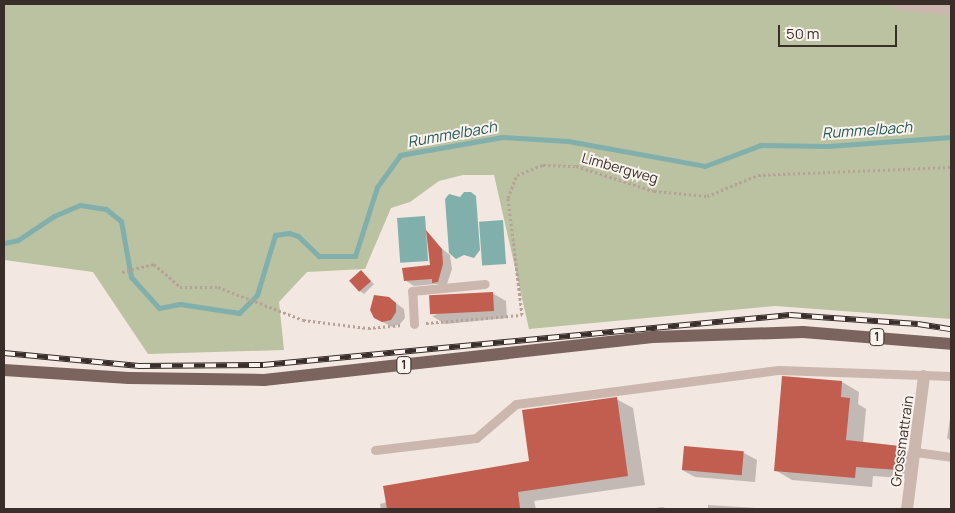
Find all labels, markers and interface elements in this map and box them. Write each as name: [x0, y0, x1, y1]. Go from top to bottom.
scale bar: [780, 15, 899, 47]
text: 50 m: [786, 23, 820, 44]
water label: Rummelbach: [406, 117, 498, 151]
water label: Rummelbach: [821, 118, 913, 142]
street label: Limbergweg: [580, 149, 660, 187]
road number: 1: [868, 328, 886, 347]
road number: 1: [395, 356, 413, 374]
street label: Grossmattrain: [887, 394, 917, 488]

